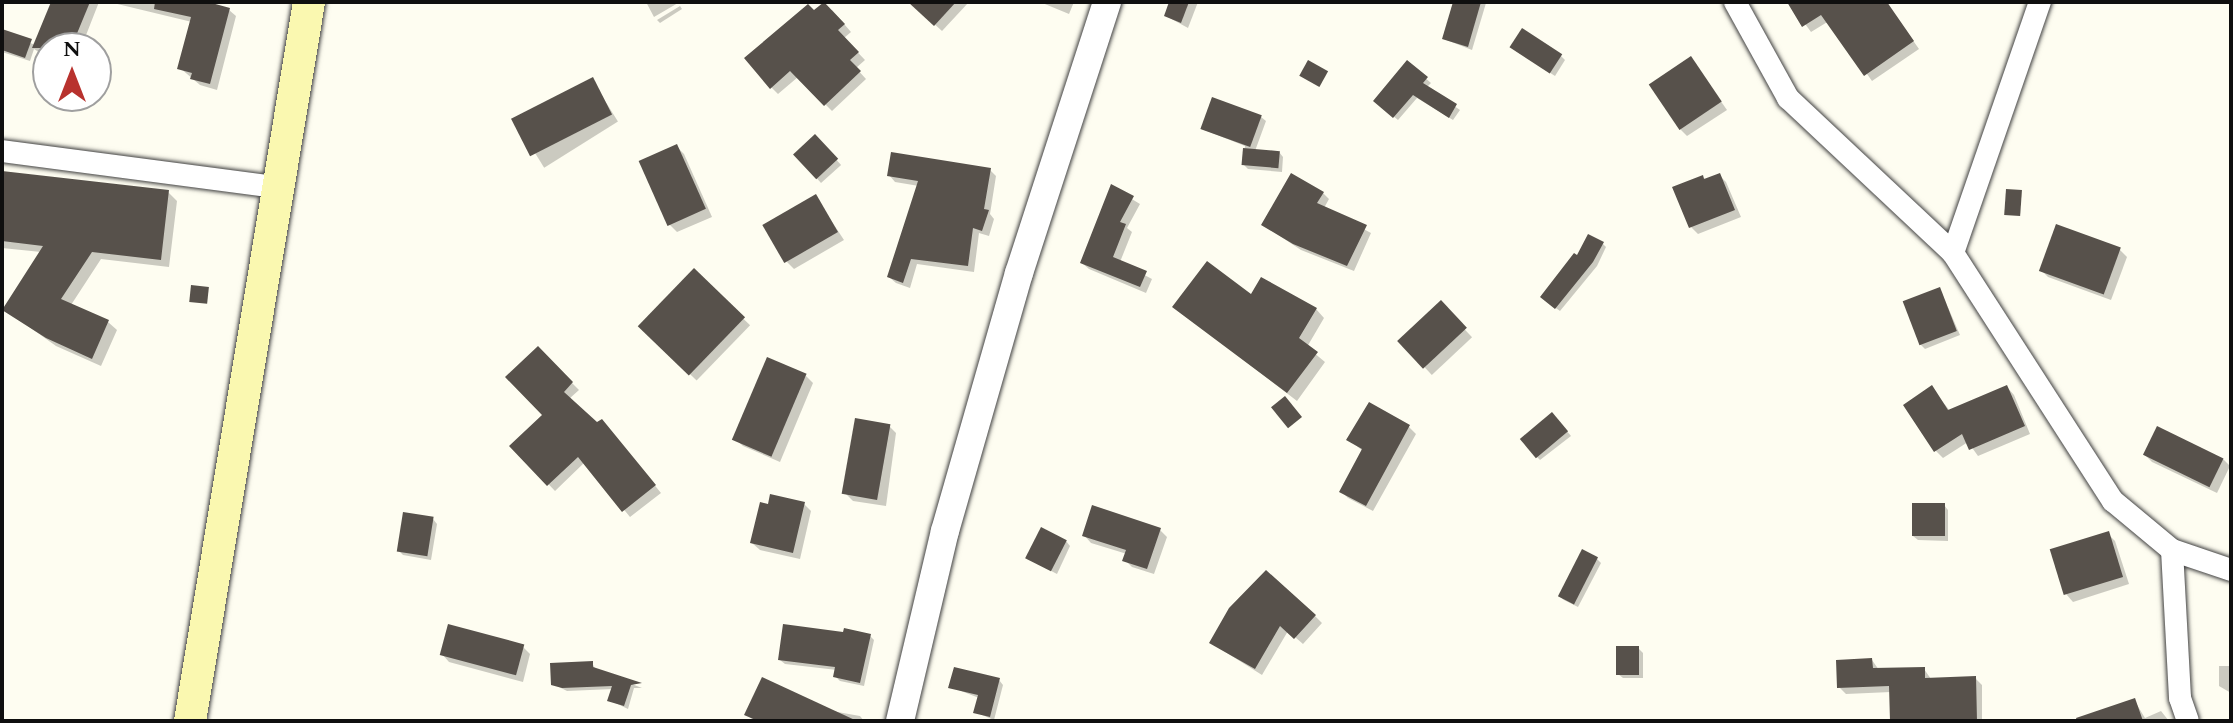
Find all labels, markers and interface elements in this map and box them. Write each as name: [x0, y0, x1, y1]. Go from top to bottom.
north arrow: [32, 32, 112, 112]
text: N: [63, 33, 81, 66]

